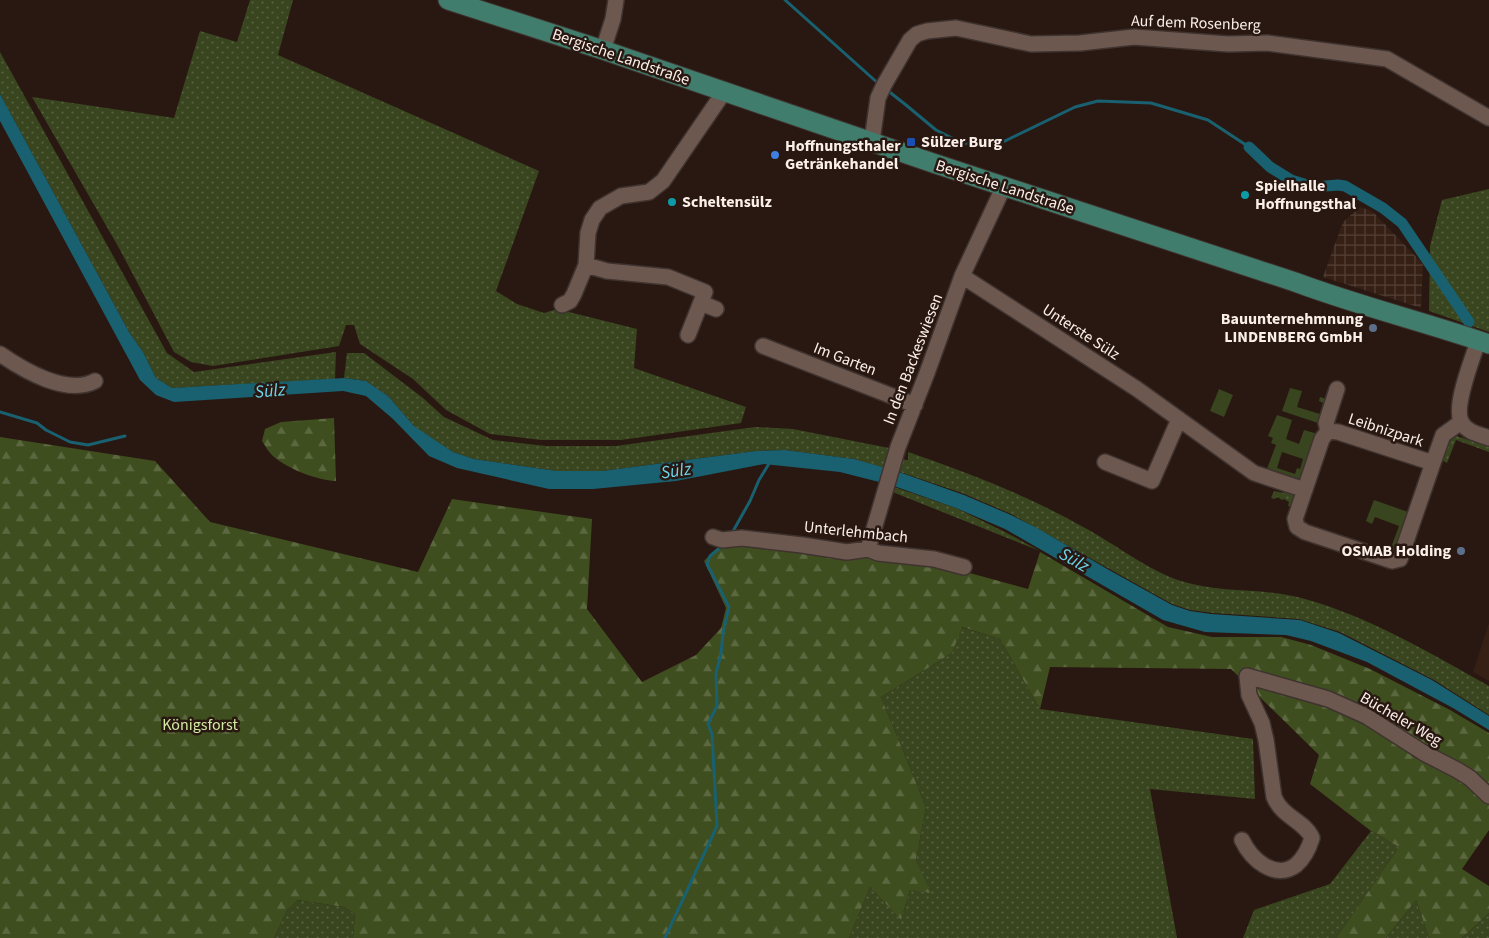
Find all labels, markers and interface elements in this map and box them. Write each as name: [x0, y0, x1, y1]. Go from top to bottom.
street label: Auf dem Rosenberg: [1131, 10, 1261, 36]
street label: Bergische Landstraße: [549, 23, 693, 91]
place label: Sülzer Burg: [921, 131, 1003, 153]
place label: Hoffnungsthaler Getränkehandel: [785, 135, 901, 175]
marker: Sülzer Burg: [905, 136, 917, 148]
marker: Hoffnungsthaler Getränkehandel: [769, 149, 781, 161]
street label: Bergische Landstraße: [933, 154, 1077, 220]
place label: Spielhalle Hoffnungsthal: [1255, 175, 1356, 215]
marker: Spielhalle Hoffnungsthal: [1239, 189, 1251, 201]
place label: Scheltensülz: [682, 191, 772, 213]
marker: Scheltensülz: [666, 196, 678, 208]
street label: In den Backeswiesen: [878, 290, 948, 428]
street label: Unterste Sülz: [1038, 299, 1124, 365]
place label: Bauunternehmnung LINDENBERG GmbH: [1221, 308, 1363, 348]
marker: Bauunternehmnung LINDENBERG GmbH: [1367, 322, 1379, 334]
street label: Im Garten: [810, 337, 880, 381]
water label: Sülz: [254, 377, 287, 405]
street label: Leibnizpark: [1346, 407, 1427, 453]
water label: Sülz: [659, 456, 693, 485]
street label: Unterlehmbach: [803, 516, 909, 548]
place label: OSMAB Holding: [1341, 540, 1451, 562]
water label: Sülz: [1055, 542, 1094, 579]
marker: OSMAB Holding: [1455, 545, 1467, 557]
street label: Bücheler Weg: [1356, 687, 1446, 751]
park label: Königsforst: [162, 714, 238, 736]

